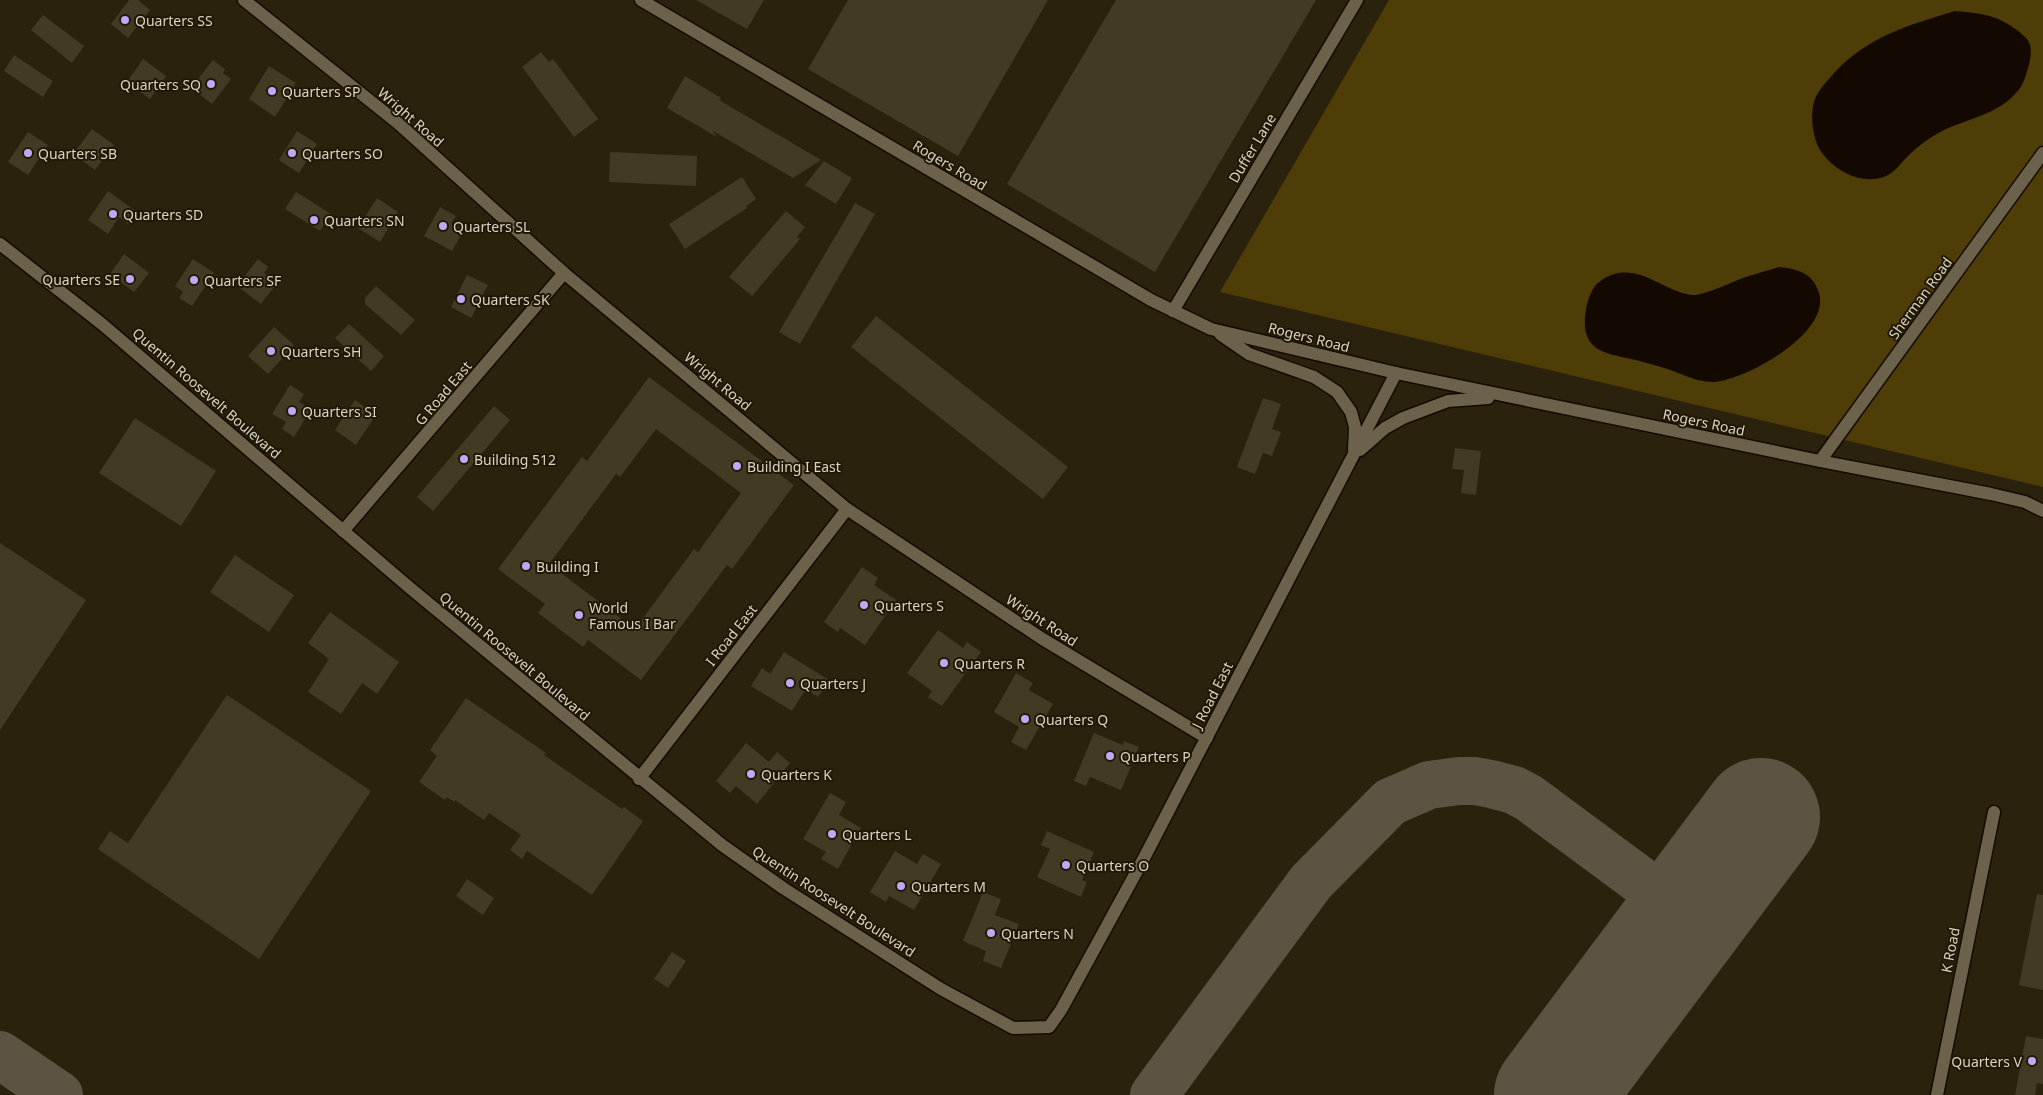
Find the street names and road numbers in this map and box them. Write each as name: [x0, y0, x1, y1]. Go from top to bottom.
street label: Wright Road: [374, 83, 448, 151]
street label: Duffer Lane: [1224, 110, 1280, 186]
street label: Rogers Road: [909, 135, 991, 195]
street label: Sherman Road: [1884, 253, 1956, 343]
street label: Rogers Road: [1266, 318, 1352, 356]
street label: Quentin Roosevelt Boulevard: [129, 323, 285, 463]
street label: Wright Road: [681, 347, 755, 415]
street label: G Road East: [410, 357, 476, 429]
street label: Rogers Road: [1661, 404, 1747, 440]
street label: Quentin Roosevelt Boulevard: [436, 587, 594, 725]
street label: Wright Road: [1002, 590, 1082, 650]
street label: I Road East: [701, 600, 761, 670]
street label: J Road East: [1186, 659, 1237, 733]
street label: Quentin Roosevelt Boulevard: [749, 841, 919, 961]
street label: K Road: [1936, 926, 1964, 974]

